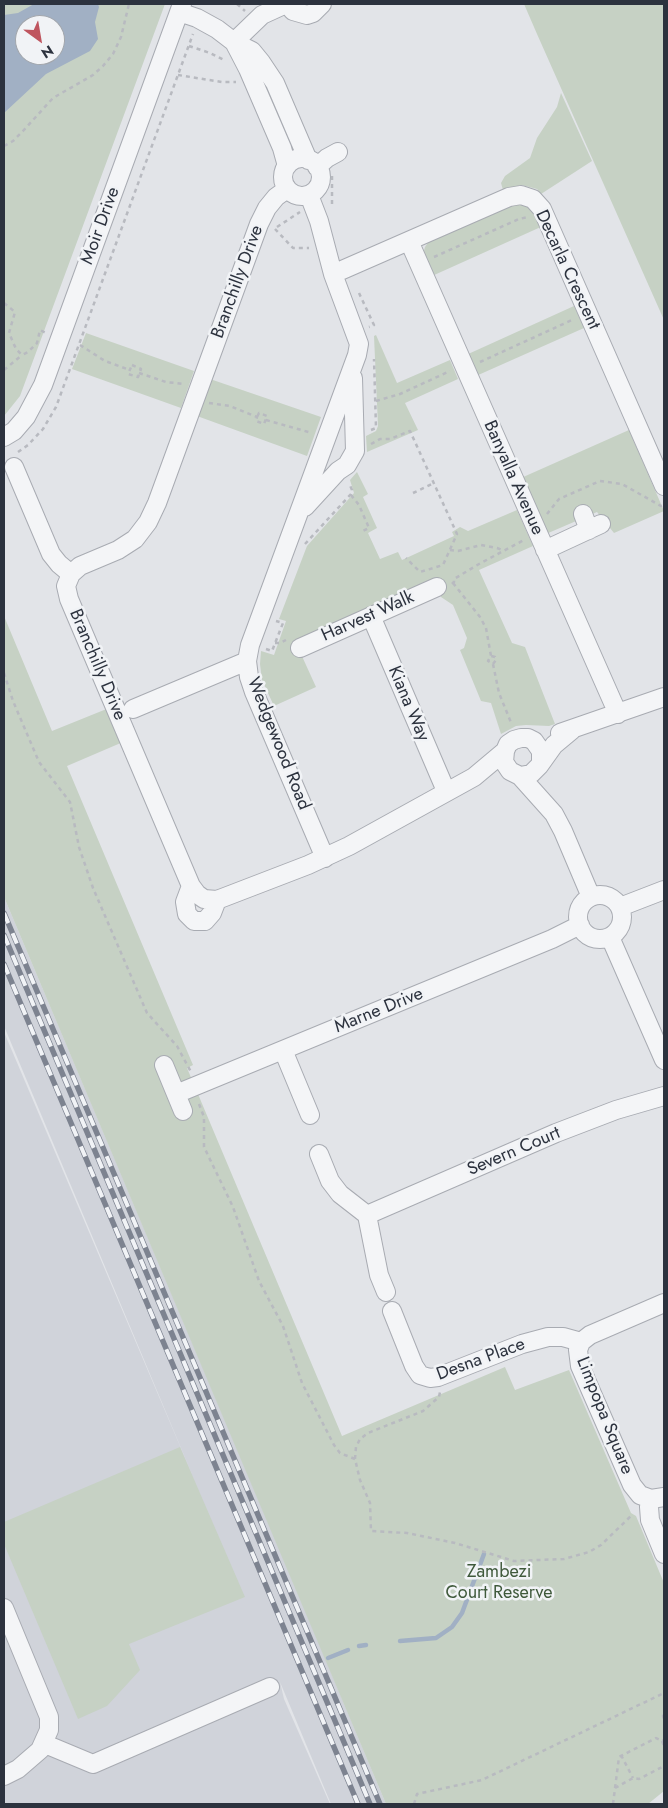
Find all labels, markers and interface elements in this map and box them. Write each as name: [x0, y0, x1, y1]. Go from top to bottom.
north arrow: [15, 15, 65, 65]
text: N: [37, 40, 57, 63]
street label: Moir Drive: [77, 184, 125, 268]
street label: Decarla Crescent: [530, 207, 604, 333]
street label: Branchilly Drive: [208, 223, 268, 341]
street label: Banyalla Avenue: [478, 417, 548, 539]
street label: Harvest Walk: [318, 587, 418, 647]
street label: Branchilly Drive: [64, 606, 130, 724]
street label: Kiana Way: [383, 663, 433, 745]
street label: Wedgewood Road: [242, 674, 314, 814]
street label: Marne Drive: [332, 983, 426, 1039]
street label: Severn Court: [464, 1123, 564, 1181]
street label: Desna Place: [434, 1334, 528, 1386]
street label: Limpopa Square: [571, 1354, 637, 1478]
park label: Zambezi Court Reserve: [445, 1562, 553, 1605]

